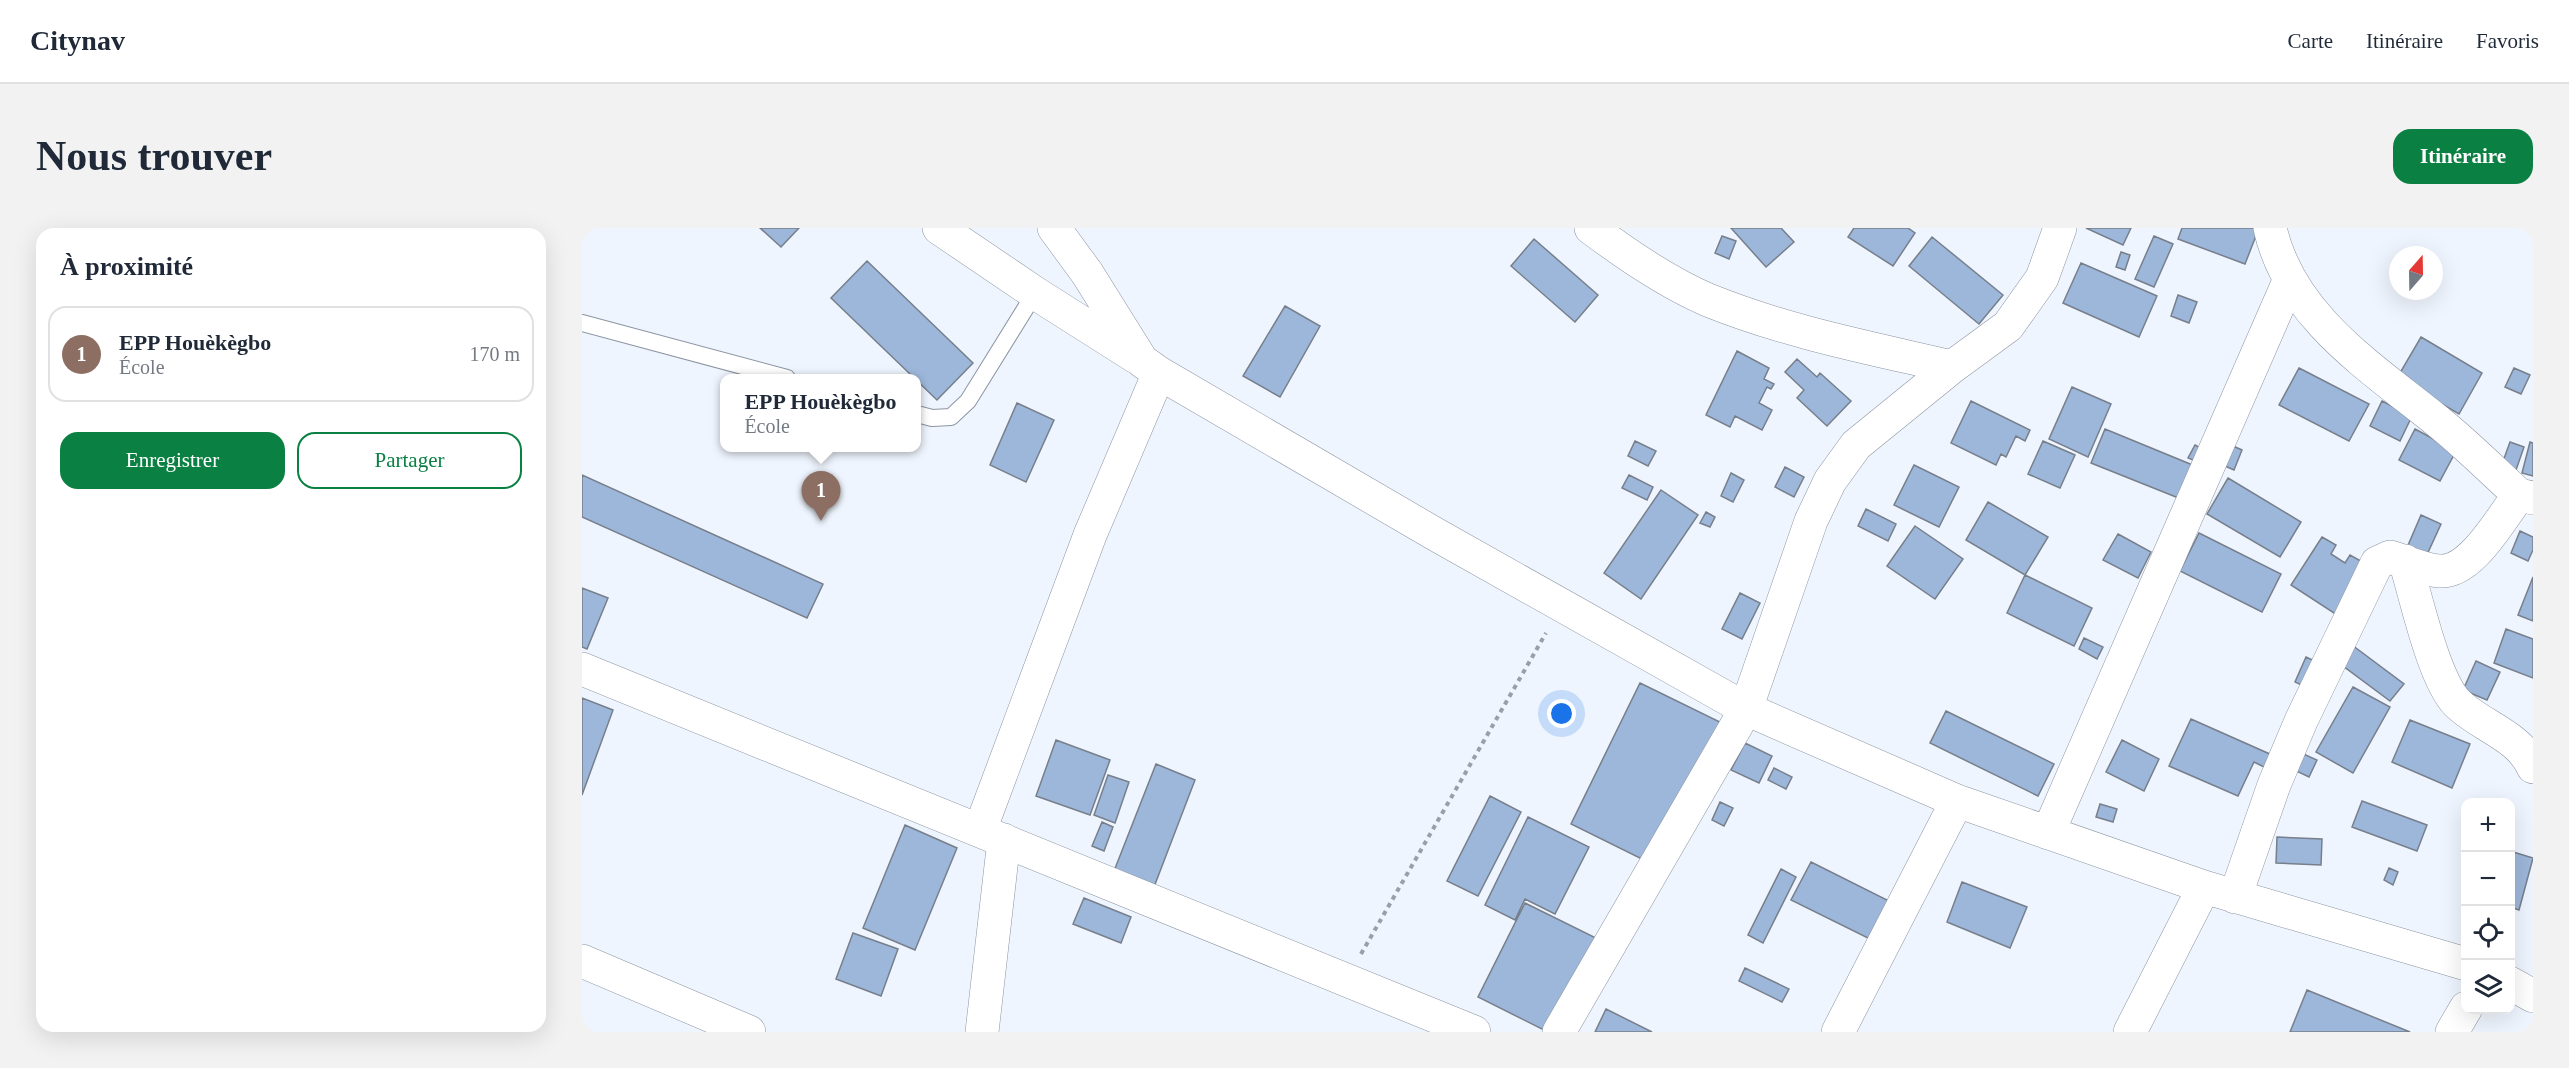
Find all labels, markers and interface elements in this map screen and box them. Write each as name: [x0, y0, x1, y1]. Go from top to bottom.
text: Citynav: [30, 25, 125, 56]
text: Carte: [2288, 29, 2333, 53]
text: Itinéraire: [2366, 29, 2443, 53]
text: Favoris: [2476, 29, 2539, 53]
button: Itinéraire: [2393, 129, 2533, 184]
text: Nous trouver: [36, 133, 272, 179]
north arrow: [2389, 246, 2443, 300]
text: À proximité: [60, 252, 193, 281]
text: EPP Houèkègbo: [119, 330, 271, 355]
text: 1: [77, 343, 87, 365]
text: 170 m: [469, 343, 520, 365]
text: École: [119, 356, 165, 378]
popup: [720, 374, 921, 452]
text: EPP Houèkègbo: [744, 389, 897, 414]
text: École: [744, 415, 790, 437]
button: Enregistrer: [60, 432, 285, 489]
button: Partager: [297, 432, 522, 489]
pin: 1: [802, 472, 840, 521]
your location: [1547, 699, 1576, 728]
map controls: [2461, 798, 2515, 1014]
button: +: [2461, 798, 2515, 852]
button: −: [2461, 852, 2515, 906]
button: locate: [2461, 906, 2515, 960]
button: layers: [2461, 960, 2515, 1014]

